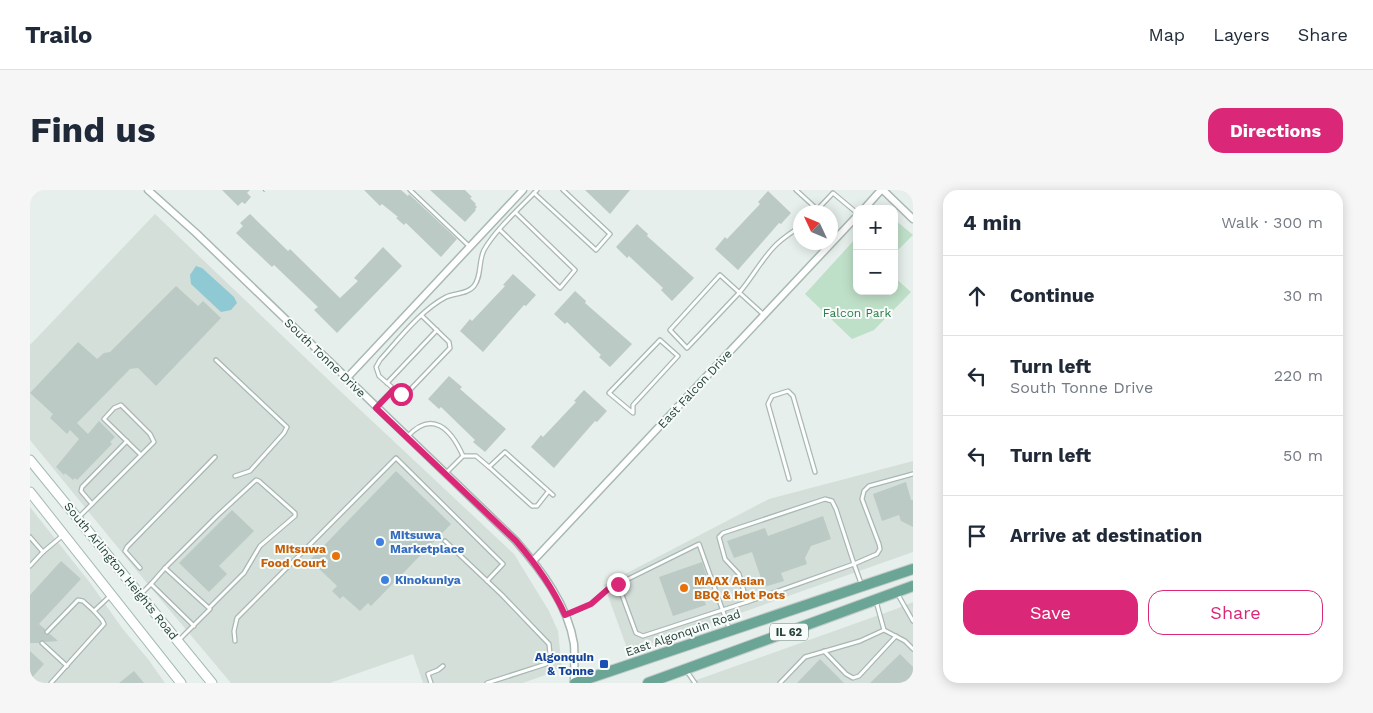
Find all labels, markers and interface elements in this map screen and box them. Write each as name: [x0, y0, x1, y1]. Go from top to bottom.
text: Trailo: [25, 21, 92, 49]
text: Map: [1148, 24, 1185, 45]
text: Layers: [1213, 24, 1270, 45]
text: Share: [1298, 24, 1348, 45]
button: Directions: [1208, 108, 1343, 153]
text: Find us: [30, 109, 156, 151]
north arrow: [793, 205, 838, 250]
map controls: [853, 205, 898, 295]
button: +: [853, 205, 898, 250]
text: 4 min: [963, 210, 1021, 235]
text: Walk · 300 m: [1221, 213, 1323, 232]
button: −: [853, 250, 898, 295]
icon: ahead: [963, 282, 991, 310]
text: Continue: [1010, 284, 1094, 307]
text: 30 m: [1283, 286, 1323, 305]
park label: Falcon Park: [823, 306, 891, 320]
street label: South Tonne Drive: [282, 316, 369, 400]
street label: East Falcon Drive: [655, 347, 735, 431]
text: Turn left: [1010, 355, 1091, 378]
icon: left: [963, 362, 991, 390]
text: 220 m: [1274, 366, 1323, 385]
text: South Tonne Drive: [1010, 378, 1153, 397]
route start: [390, 383, 413, 406]
icon: left: [963, 442, 991, 470]
text: Turn left: [1010, 444, 1091, 467]
text: 50 m: [1283, 446, 1323, 465]
street label: South Arlington Heights Road: [61, 499, 181, 643]
icon: arrive: [963, 522, 991, 550]
text: Arrive at destination: [1010, 524, 1202, 547]
place label: Mitsuwa Marketplace: [390, 528, 465, 556]
marker: Mitsuwa Marketplace: [374, 536, 386, 548]
place label: Mitsuwa Food Court: [261, 542, 327, 570]
marker: Mitsuwa Food Court: [330, 550, 342, 562]
place label: Kinokuniya: [395, 573, 461, 587]
route end: [607, 573, 630, 596]
marker: Kinokuniya: [379, 574, 391, 586]
place label: MAAX Asian BBQ & Hot Pots: [694, 574, 786, 602]
marker: MAAX Asian BBQ & Hot Pots: [678, 582, 690, 594]
button: Save: [963, 590, 1138, 635]
button: Share: [1148, 590, 1323, 635]
street label: East Algonquin Road: [624, 607, 742, 659]
road number: IL 62: [770, 624, 808, 641]
place label: Algonquin & Tonne: [535, 650, 594, 678]
marker: Algonquin & Tonne: [598, 658, 610, 670]

